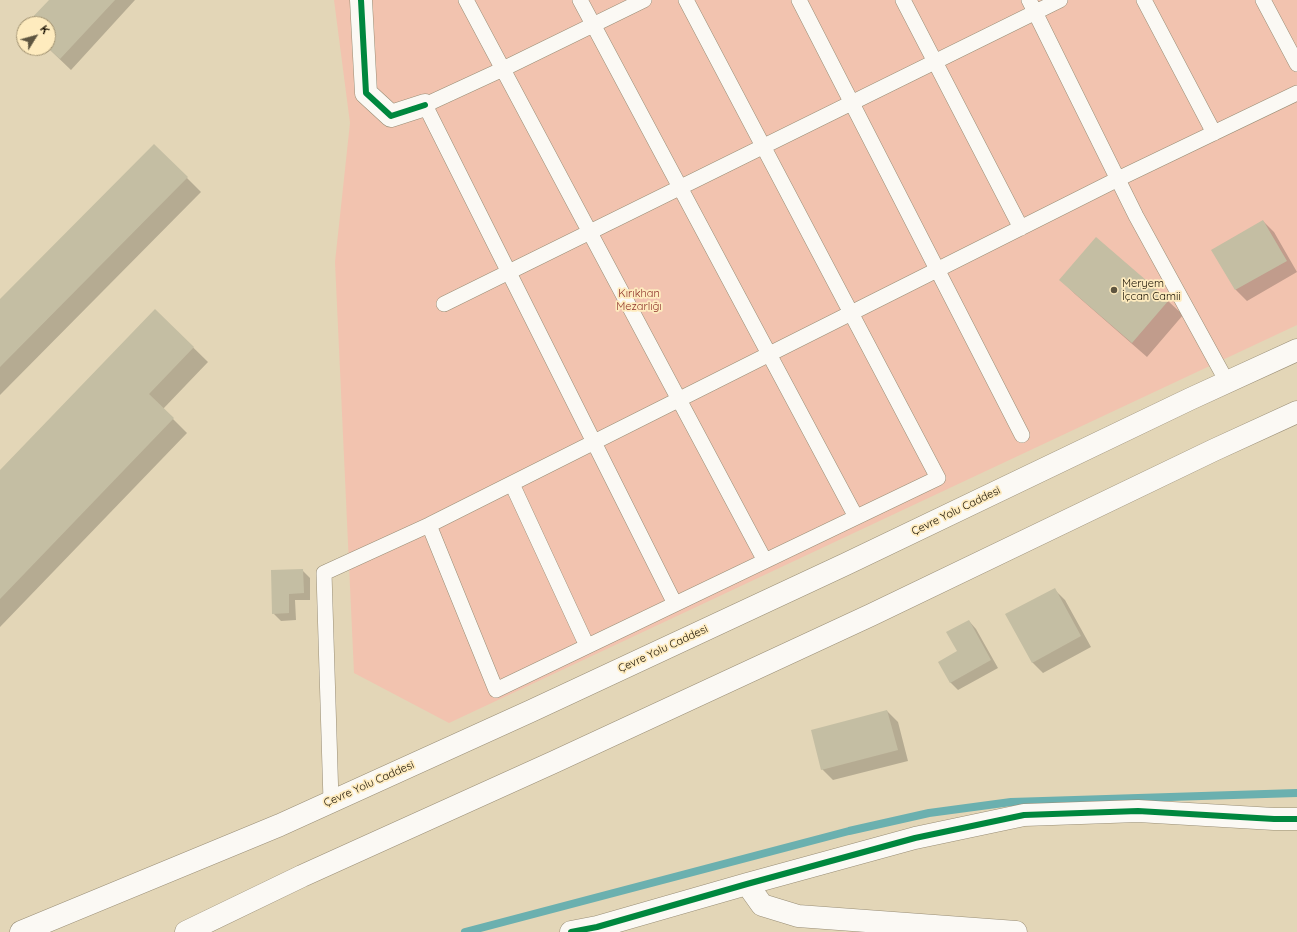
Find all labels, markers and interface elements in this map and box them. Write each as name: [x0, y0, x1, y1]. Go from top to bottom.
north arrow: [16, 16, 56, 56]
text: K: [37, 22, 53, 36]
place label: Meryem İçcan Camii: [1122, 277, 1181, 303]
marker: Meryem İçcan Camii: [1109, 285, 1119, 295]
park label: Kırıkhan Mezarlığı: [616, 287, 662, 313]
street label: Çevre Yolu Caddesi: [909, 484, 1003, 538]
street label: Çevre Yolu Caddesi: [616, 622, 710, 676]
street label: Çevre Yolu Caddesi: [322, 758, 416, 810]

